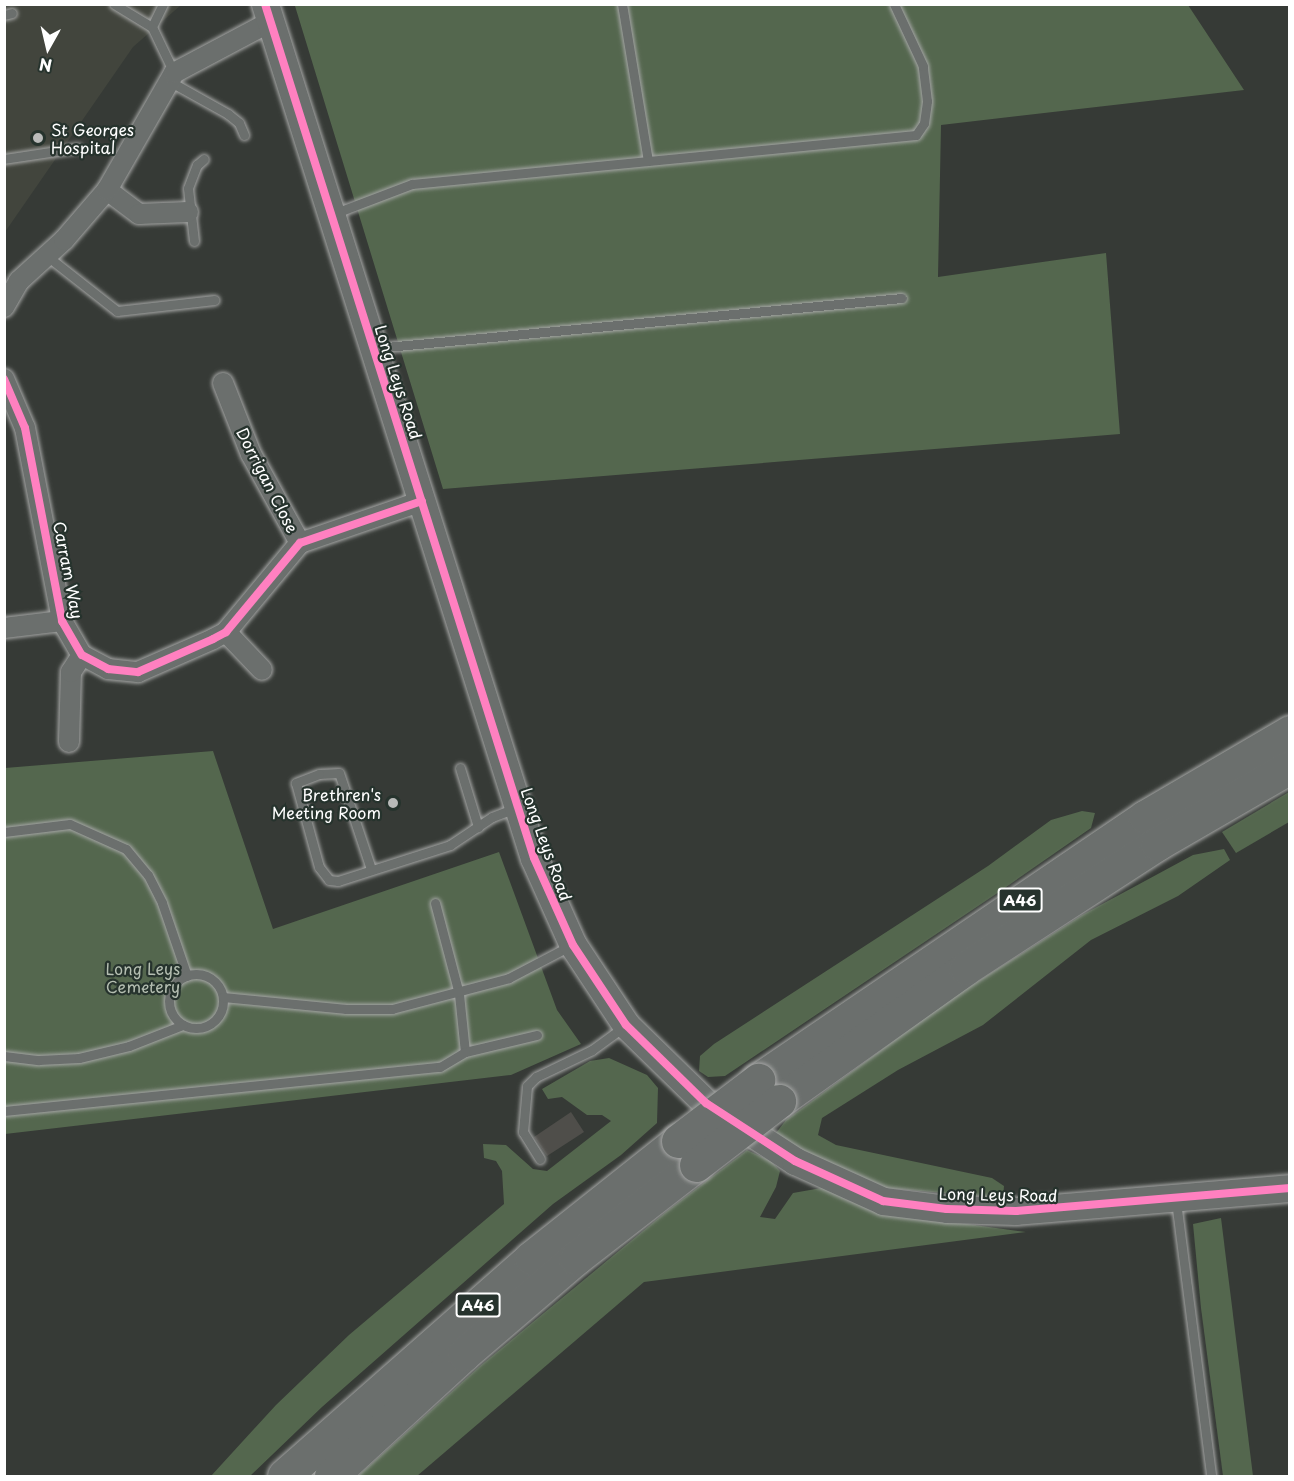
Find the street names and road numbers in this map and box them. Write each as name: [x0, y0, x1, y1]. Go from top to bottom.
street label: Long Leys Road: [372, 323, 426, 441]
street label: Dorrigan Close: [233, 424, 303, 536]
street label: Carram Way: [50, 519, 88, 621]
street label: Long Leys Road: [518, 785, 576, 903]
road number: A46: [998, 888, 1042, 912]
street label: Long Leys Road: [939, 1183, 1057, 1205]
road number: A46: [456, 1293, 500, 1317]

